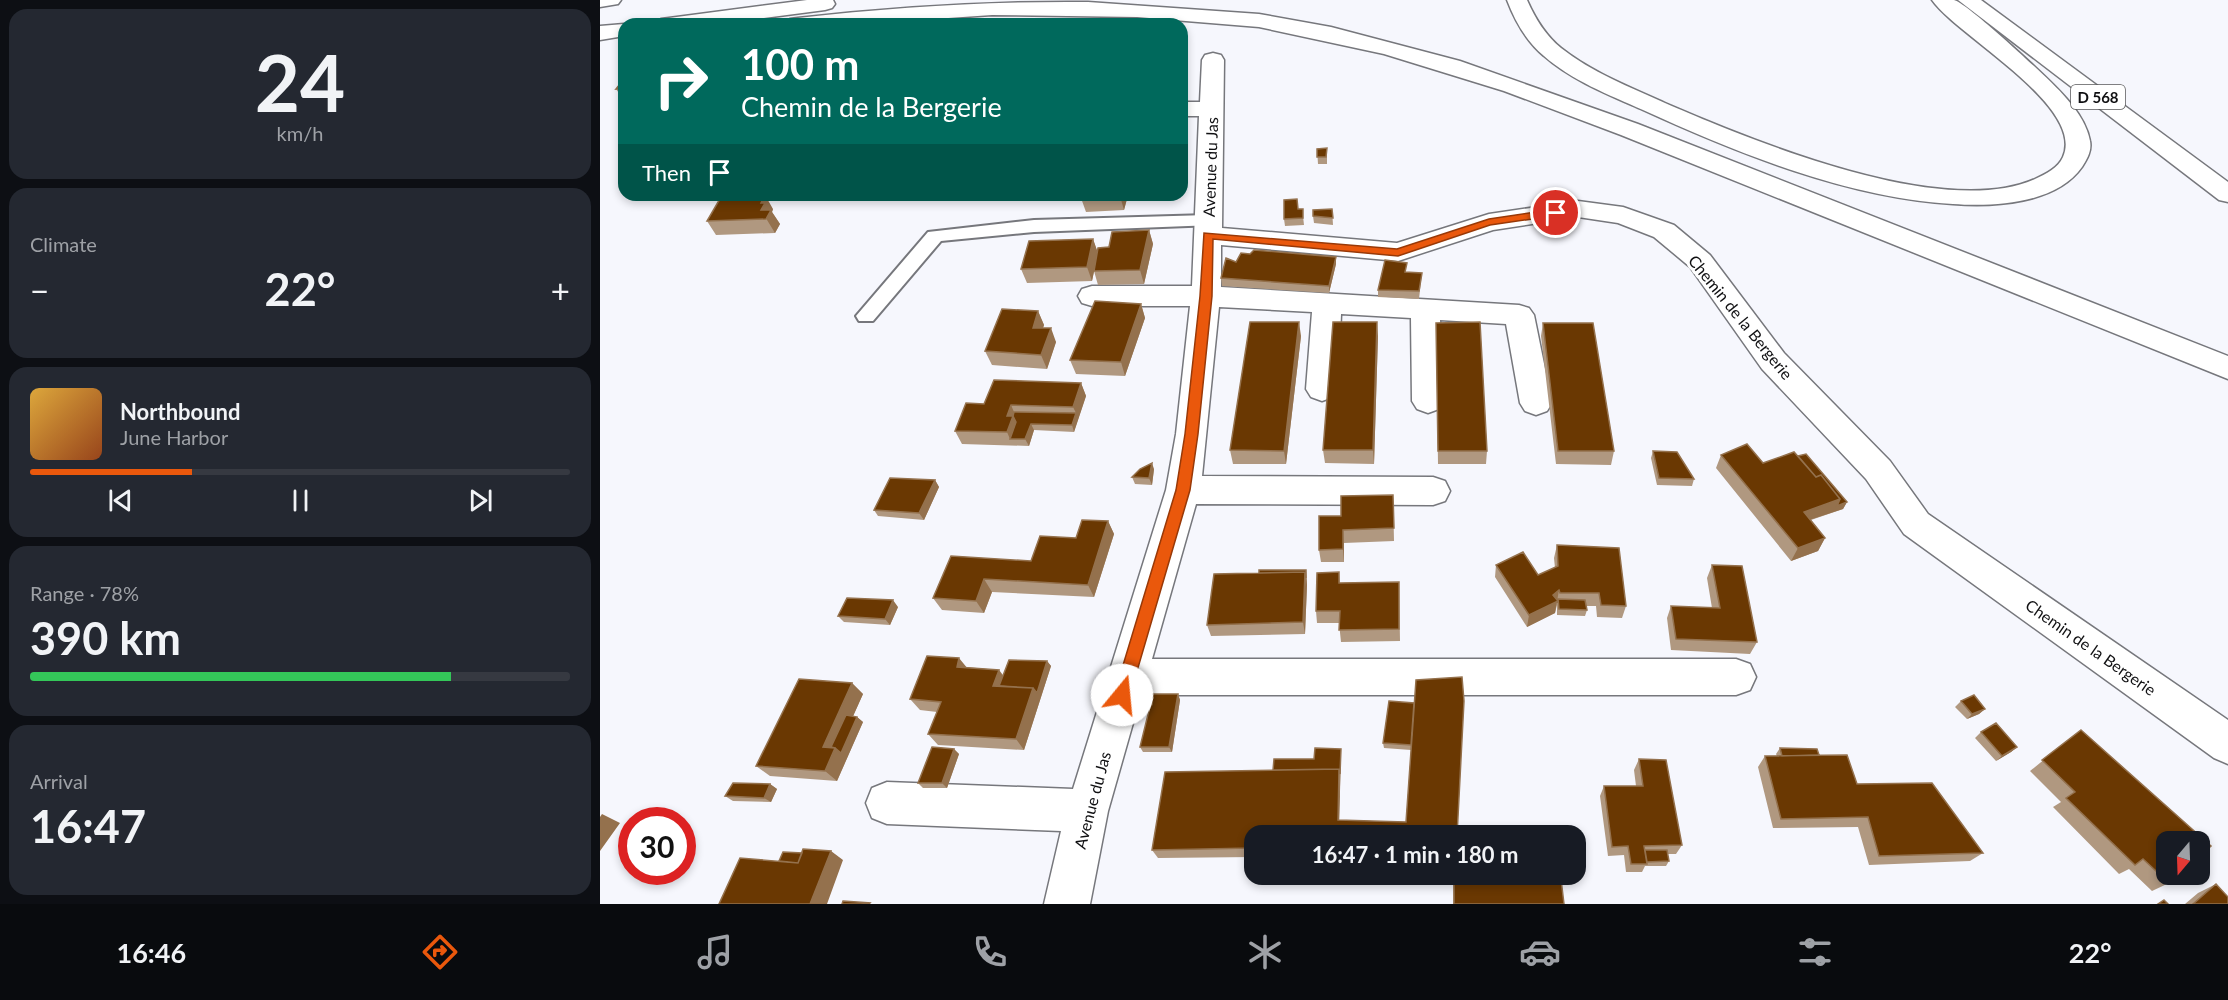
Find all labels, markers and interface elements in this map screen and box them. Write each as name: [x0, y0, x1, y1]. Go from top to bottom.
text: 24: [255, 35, 345, 129]
text: 100 m: [741, 39, 859, 89]
icon: right: [642, 42, 720, 120]
road number: D 568: [2071, 85, 2125, 109]
text: Chemin de la Bergerie: [741, 90, 1002, 123]
street label: Avenue du Jas: [1199, 117, 1221, 217]
text: km/h: [277, 121, 323, 145]
icon: arrive: [703, 156, 736, 189]
text: Then: [642, 159, 691, 186]
pin: [1530, 187, 1581, 238]
icon: arrive: [1539, 196, 1572, 229]
text: Climate: [30, 232, 97, 256]
street label: Chemin de la Bergerie: [1685, 251, 1797, 383]
text: 22°: [265, 262, 335, 316]
text: −: [30, 270, 49, 310]
text: +: [551, 270, 570, 310]
text: Northbound: [120, 398, 240, 425]
text: June Harbor: [120, 425, 228, 449]
icon: previous: [104, 484, 137, 517]
icon: pause: [284, 484, 317, 517]
icon: next: [464, 484, 497, 517]
text: Range · 78%: [30, 581, 139, 605]
street label: Chemin de la Bergerie: [2022, 595, 2160, 699]
text: 390 km: [30, 611, 181, 665]
position arrow: [1090, 663, 1154, 727]
street label: Avenue du Jas: [1070, 749, 1114, 851]
text: Arrival: [30, 769, 88, 793]
text: 16:47: [30, 799, 146, 853]
speed limit sign: 30: [618, 807, 696, 885]
north arrow: [2156, 831, 2210, 885]
map controls: [2156, 831, 2210, 885]
text: 16:47 · 1 min · 180 m: [1312, 841, 1518, 868]
icon: directions: [419, 931, 461, 973]
icon: music: [694, 931, 736, 973]
icon: phone: [969, 931, 1011, 973]
icon: climate: [1244, 931, 1286, 973]
icon: car: [1519, 931, 1561, 973]
icon: filters: [1794, 931, 1836, 973]
text: 16:46: [116, 936, 186, 969]
text: 22°: [2069, 936, 2111, 969]

